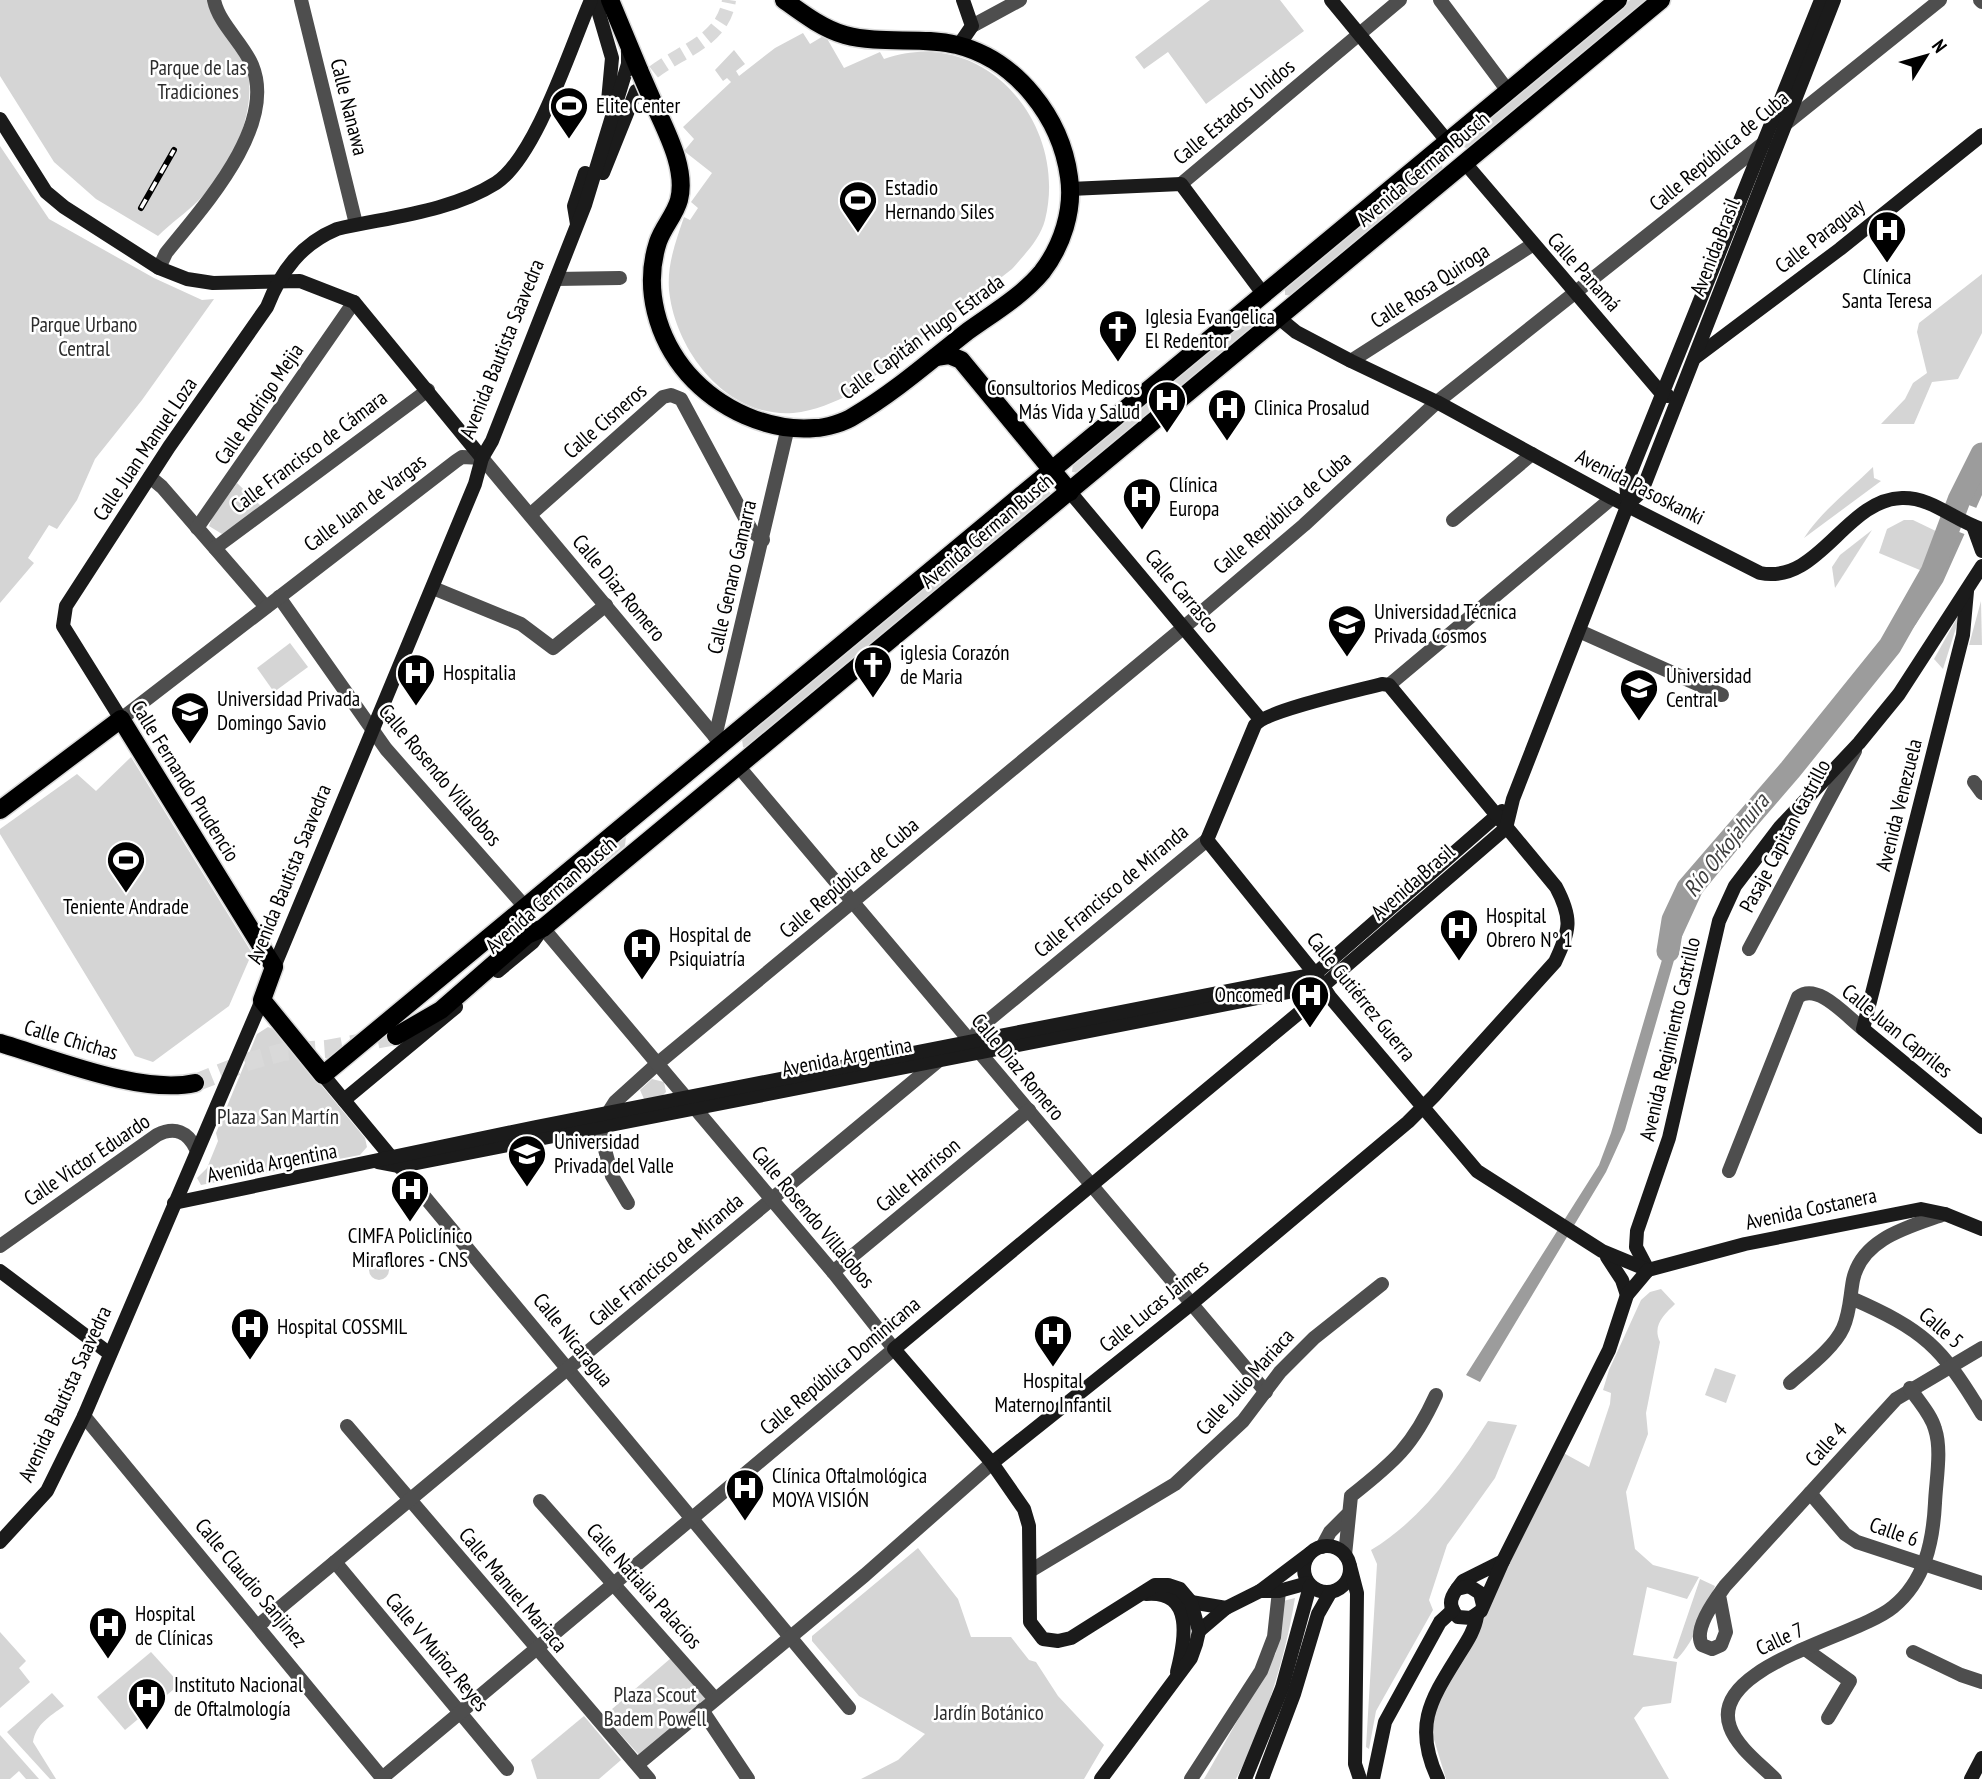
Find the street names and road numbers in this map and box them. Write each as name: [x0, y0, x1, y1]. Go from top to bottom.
street label: Calle Estados Unidos: [1167, 53, 1300, 170]
street label: Calle Nanawa: [324, 56, 375, 158]
street label: Calle República de Cuba: [1643, 84, 1794, 217]
street label: Avenida German Busch: [1351, 105, 1495, 232]
street label: Calle Paraguay: [1769, 192, 1870, 279]
street label: Avenida Brasil: [1684, 194, 1746, 299]
street label: Calle Panamá: [1542, 226, 1627, 317]
street label: Calle Rosa Quiroga: [1365, 237, 1494, 334]
street label: Avenida Bautista Saavedra: [453, 255, 550, 442]
street label: Calle Capitán Hugo Estrada: [834, 268, 1009, 405]
street label: Calle Rodrigo Mejia: [208, 338, 309, 470]
street label: Calle Juan Manuel Loza: [87, 372, 203, 526]
street label: Calle Cisneros: [557, 377, 652, 464]
street label: Calle Francisco de Cámara: [225, 384, 392, 519]
street label: Avenida Pasoskanki: [1571, 443, 1709, 531]
street label: Calle República de Cuba: [1207, 445, 1356, 580]
street label: Calle Juan de Vargas: [298, 448, 431, 557]
street label: Avenida German Busch: [915, 467, 1059, 594]
street label: Calle Genaro Gamarra: [701, 497, 762, 657]
street label: Calle Diaz Romero: [567, 529, 672, 647]
street label: Calle Carrasco: [1139, 543, 1225, 638]
street label: Calle Fernando Prudencio: [125, 695, 246, 866]
street label: Calle Rosendo Villalobos: [373, 698, 508, 851]
street label: Avenida Venezuela: [1869, 736, 1928, 874]
street label: Pasaje Capitan Castrillo: [1733, 755, 1836, 917]
street label: Avenida Bautista Saavedra: [240, 780, 337, 967]
street label: Calle República de Cuba: [773, 811, 924, 944]
street label: Calle Francisco de Miranda: [1028, 818, 1193, 963]
street label: Avenida German Busch: [479, 830, 622, 959]
street label: Avenida Brasil: [1365, 838, 1460, 925]
street label: Calle Gutiérrez Guerra: [1301, 927, 1422, 1067]
street label: Avenida Regimiento Castrillo: [1633, 934, 1706, 1143]
street label: Calle Juan Capriles: [1836, 978, 1958, 1084]
street label: Calle Diaz Romero: [966, 1008, 1071, 1126]
street label: Calle Chichas: [21, 1013, 121, 1066]
street label: Avenida Argentina: [780, 1031, 914, 1082]
street label: Calle Victor Eduardo: [19, 1107, 155, 1212]
street label: Calle Harrison: [870, 1132, 965, 1218]
street label: Avenida Argentina: [205, 1137, 339, 1188]
street label: Calle Rosendo Villalobos: [746, 1140, 881, 1293]
street label: Avenida Costanera: [1743, 1181, 1879, 1236]
street label: Calle Francisco de Miranda: [583, 1187, 748, 1332]
street label: Calle Lucas Jaimes: [1093, 1253, 1214, 1358]
street label: Calle Nicaragua: [527, 1287, 619, 1392]
street label: Calle República Dominicana: [754, 1291, 925, 1441]
street label: Avenida Bautista Saavedra: [12, 1301, 117, 1486]
street label: Calle 5: [1914, 1301, 1969, 1354]
street label: Calle Julio Mariaca: [1190, 1323, 1300, 1441]
street label: Calle 4: [1799, 1417, 1853, 1472]
street label: Calle 6: [1866, 1511, 1922, 1552]
street label: Calle Claudio Sanjinez: [189, 1512, 313, 1653]
street label: Calle Natialia Palacios: [581, 1517, 708, 1654]
street label: Calle Manuel Mariaca: [453, 1522, 574, 1658]
street label: Calle V Muñoz Reyes: [380, 1587, 495, 1717]
street label: Calle 7: [1751, 1616, 1808, 1661]

